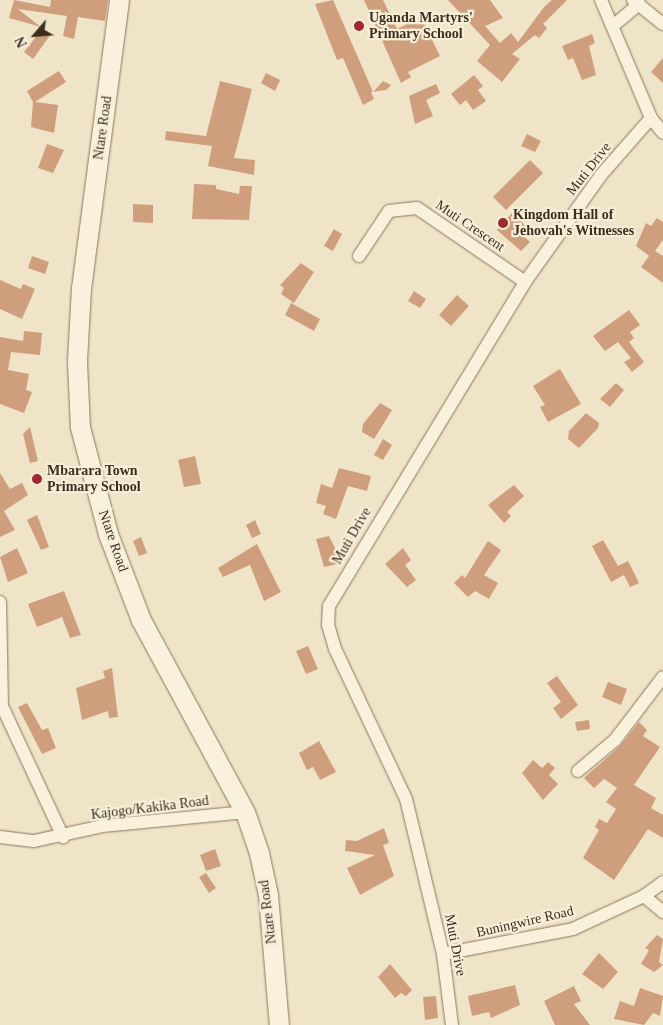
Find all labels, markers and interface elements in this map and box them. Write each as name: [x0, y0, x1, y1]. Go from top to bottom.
north arrow: [10, 10, 60, 60]
place label: Uganda Martyrs' Primary School: [369, 10, 473, 42]
marker: Uganda Martyrs' Primary School: [353, 20, 365, 32]
text: N: [12, 34, 30, 50]
street label: Ntare Road: [90, 95, 116, 161]
street label: Muti Drive: [563, 139, 615, 199]
street label: Muti Crescent: [432, 197, 508, 255]
place label: Kingdom Hall of Jehovah's Witnesses: [513, 207, 634, 240]
marker: Kingdom Hall of Jehovah's Witnesses: [497, 217, 509, 229]
place label: Mbarara Town Primary School: [47, 463, 141, 496]
marker: Mbarara Town Primary School: [31, 473, 43, 485]
street label: Muti Drive: [329, 505, 375, 567]
street label: Ntare Road: [95, 508, 131, 574]
street label: Kajogo/Kakika Road: [90, 792, 210, 824]
street label: Ntare Road: [256, 879, 280, 945]
street label: Buningwire Road: [475, 903, 575, 941]
street label: Muti Drive: [441, 913, 469, 977]

